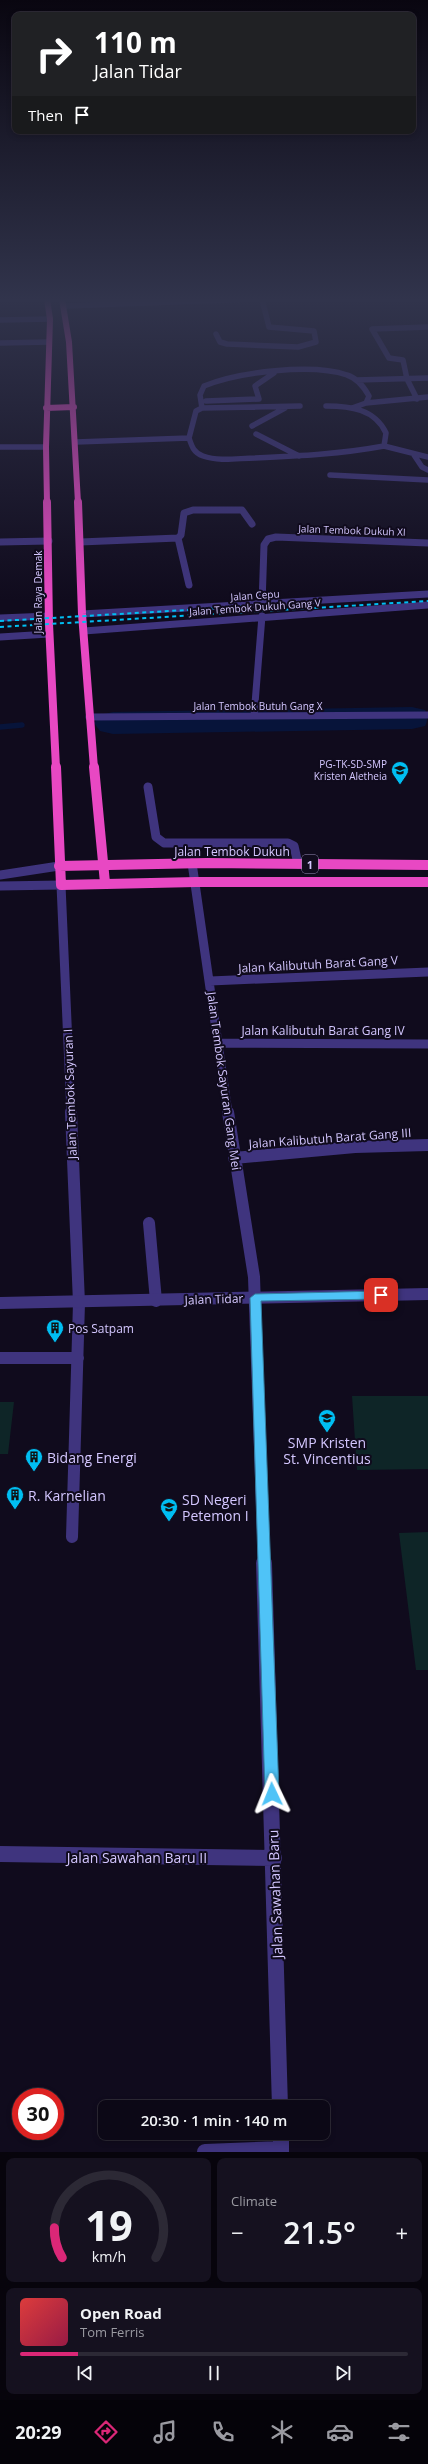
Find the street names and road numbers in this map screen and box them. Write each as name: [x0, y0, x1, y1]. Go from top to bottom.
street label: Jalan Tembok Dukuh XI: [297, 521, 406, 539]
street label: Jalan Raya Demak: [31, 550, 45, 634]
street label: Jalan Cepu: [229, 586, 280, 604]
street label: Jalan Tembok Dukuh Gang V: [188, 595, 321, 619]
street label: Jalan Tembok Butuh Gang X: [192, 699, 323, 713]
street label: Jalan Tembok Dukuh: [173, 843, 290, 860]
road number: 1: [302, 855, 318, 873]
street label: Jalan Kalibutuh Barat Gang V: [237, 951, 399, 977]
street label: Jalan Tembok Sayuran Gang Mei: [203, 990, 245, 1171]
street label: Jalan Kalibutuh Barat Gang IV: [240, 1022, 405, 1039]
street label: Jalan Tembok Sayuran I: [59, 1028, 81, 1161]
street label: Jalan Kalibutuh Barat Gang III: [247, 1124, 412, 1152]
street label: Jalan Tidar: [183, 1289, 244, 1309]
street label: Jalan Sawahan Baru: [263, 1829, 287, 1961]
street label: Jalan Sawahan Baru II: [65, 1848, 207, 1867]

